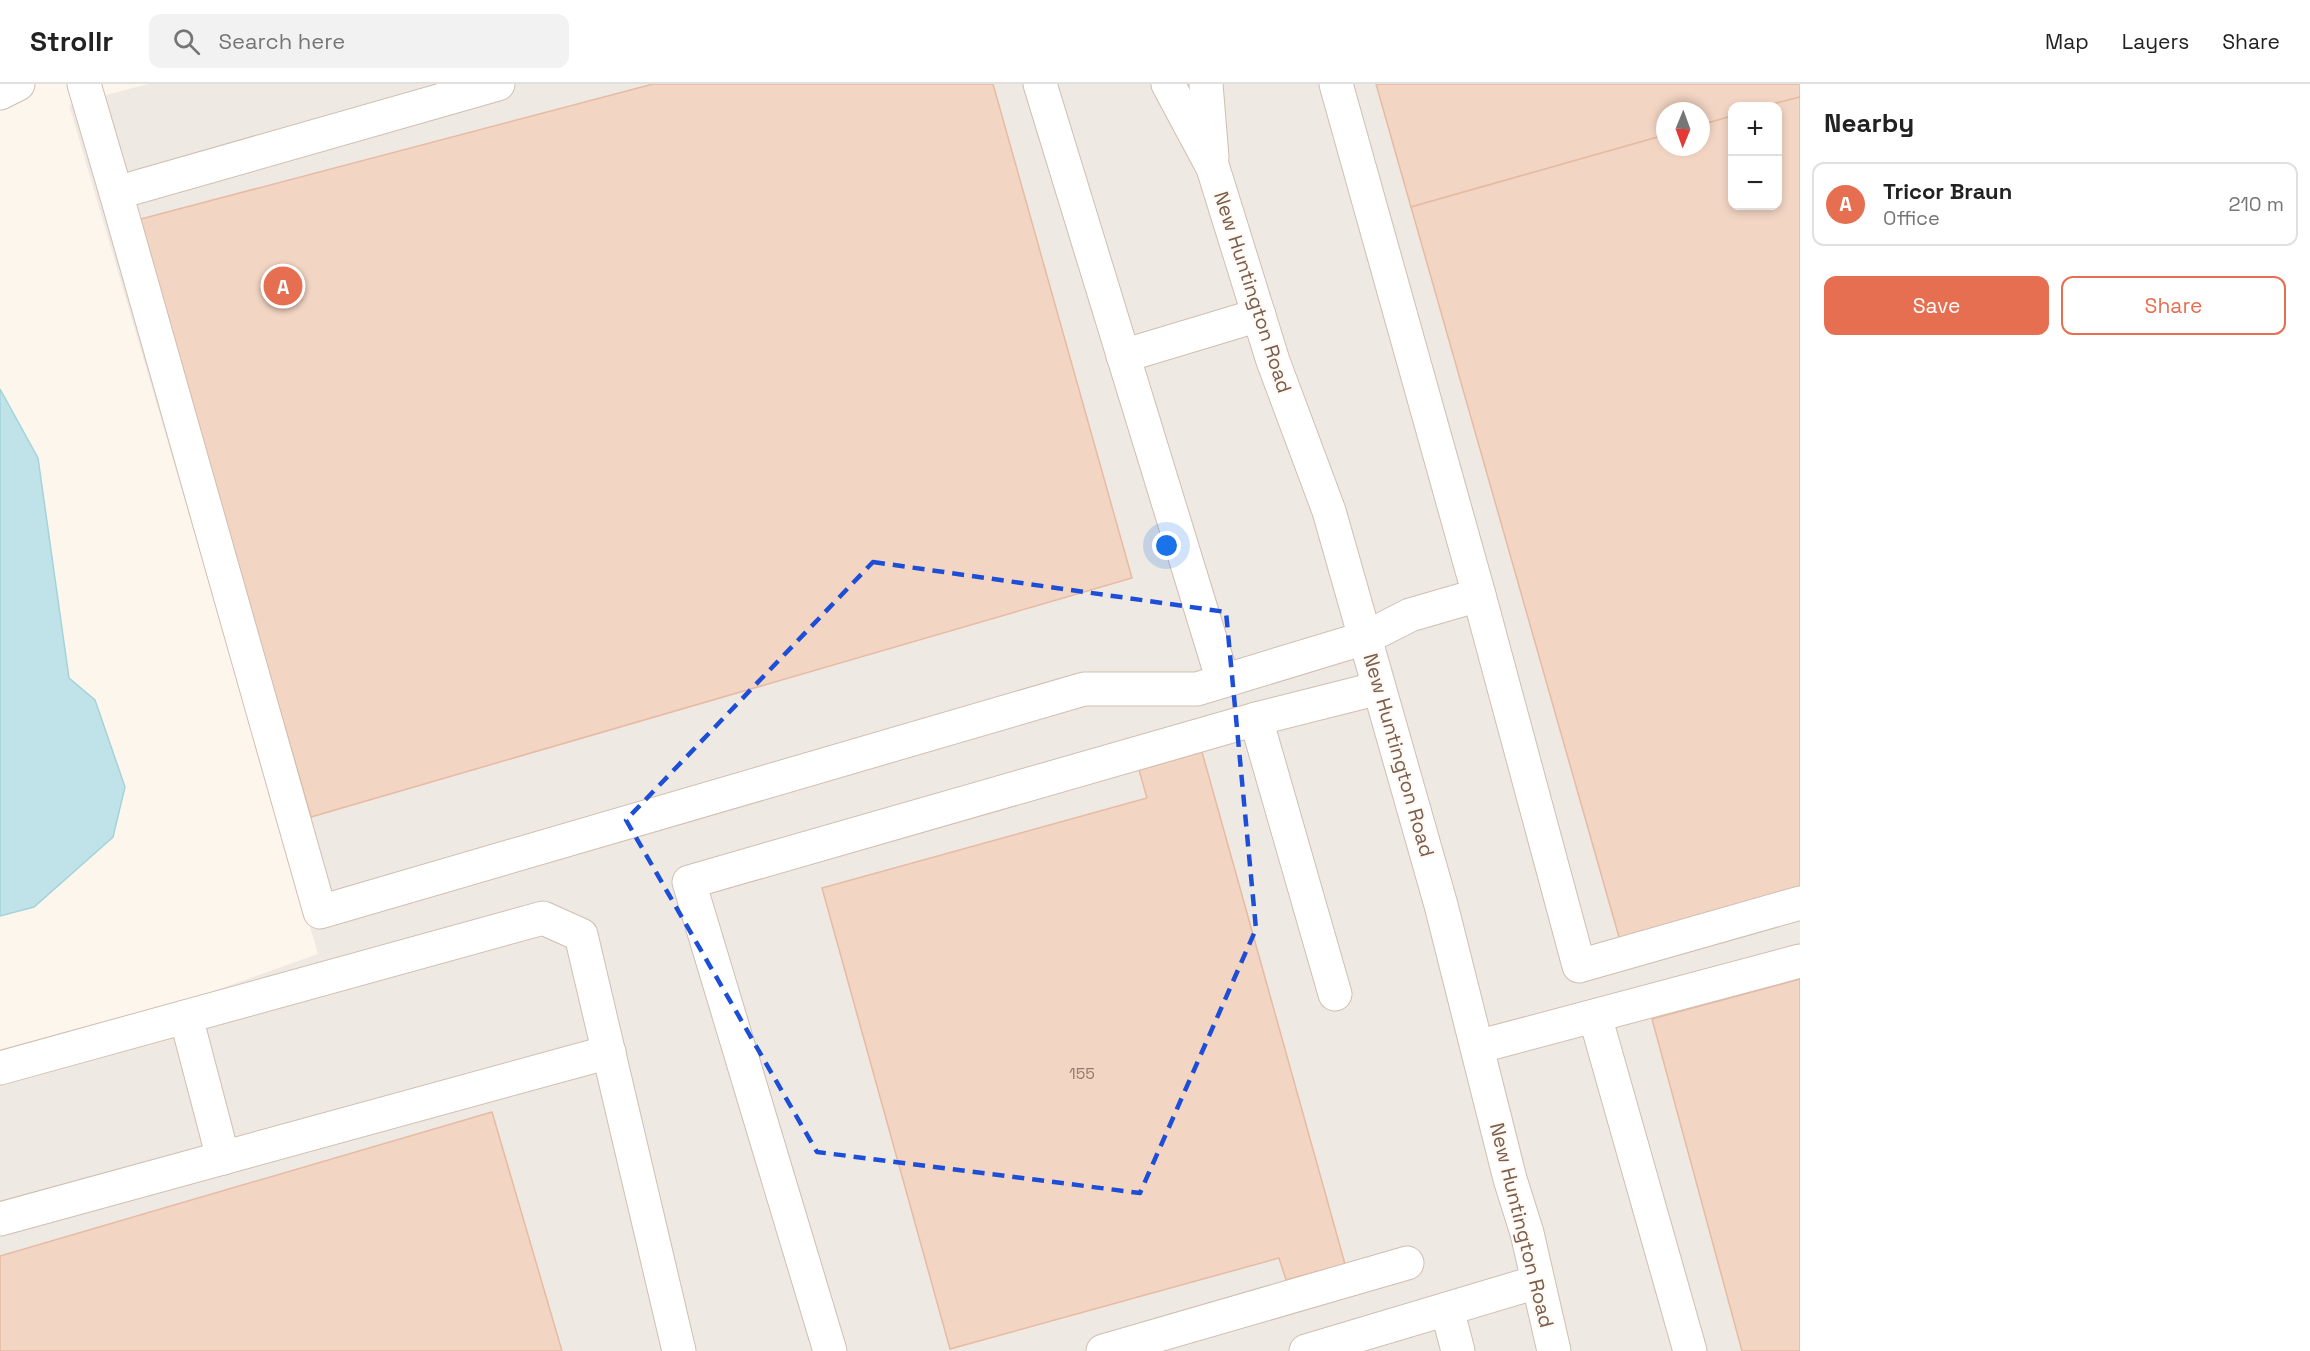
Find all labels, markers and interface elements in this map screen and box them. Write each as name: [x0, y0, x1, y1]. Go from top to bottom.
search box: [149, 14, 569, 68]
text: Strollr: [30, 23, 113, 59]
icon: search: [170, 25, 203, 58]
text: Search here: [218, 27, 345, 55]
text: Map: [2045, 28, 2089, 55]
text: Layers: [2122, 28, 2189, 55]
text: Share: [2222, 28, 2280, 55]
north arrow: [1656, 102, 1710, 156]
map controls: [1728, 102, 1782, 210]
button: +: [1728, 102, 1782, 156]
text: Nearby: [1824, 106, 1914, 140]
button: −: [1728, 156, 1782, 210]
text: Tricor Braun: [1883, 177, 2012, 205]
street label: New Huntington Road: [1208, 188, 1298, 396]
text: A: [1839, 191, 1852, 217]
text: 210 m: [2228, 191, 2284, 217]
text: Office: [1883, 205, 1940, 231]
pin: A: [264, 264, 302, 308]
button: Save: [1824, 276, 2049, 335]
button: Share: [2061, 276, 2286, 335]
your location: [1152, 531, 1181, 560]
street label: New Huntington Road: [1358, 650, 1440, 860]
house number: 155: [1069, 1063, 1095, 1084]
street label: New Huntington Road: [1484, 1120, 1560, 1330]

